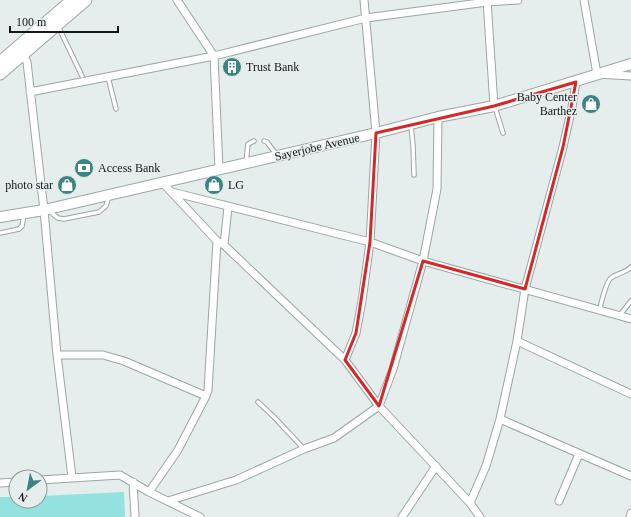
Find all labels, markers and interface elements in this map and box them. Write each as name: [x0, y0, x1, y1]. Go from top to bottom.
scale bar: [10, 8, 118, 34]
text: 100 m: [16, 15, 47, 29]
building icon: Trust Bank: [221, 56, 243, 78]
place label: Trust Bank: [246, 60, 299, 74]
place label: Baby Center Barthez: [517, 90, 577, 118]
shop icon: Baby Center Barthez: [580, 93, 602, 115]
street label: Sayerjobe Avenue: [273, 130, 361, 164]
bank icon: Access Bank: [73, 157, 95, 179]
place label: Access Bank: [98, 161, 160, 175]
shop icon: photo star: [56, 174, 78, 196]
shop icon: LG: [203, 174, 225, 196]
place label: photo star: [5, 178, 53, 192]
place label: LG: [228, 178, 244, 192]
north arrow: [8, 469, 48, 509]
text: N: [16, 490, 29, 505]

